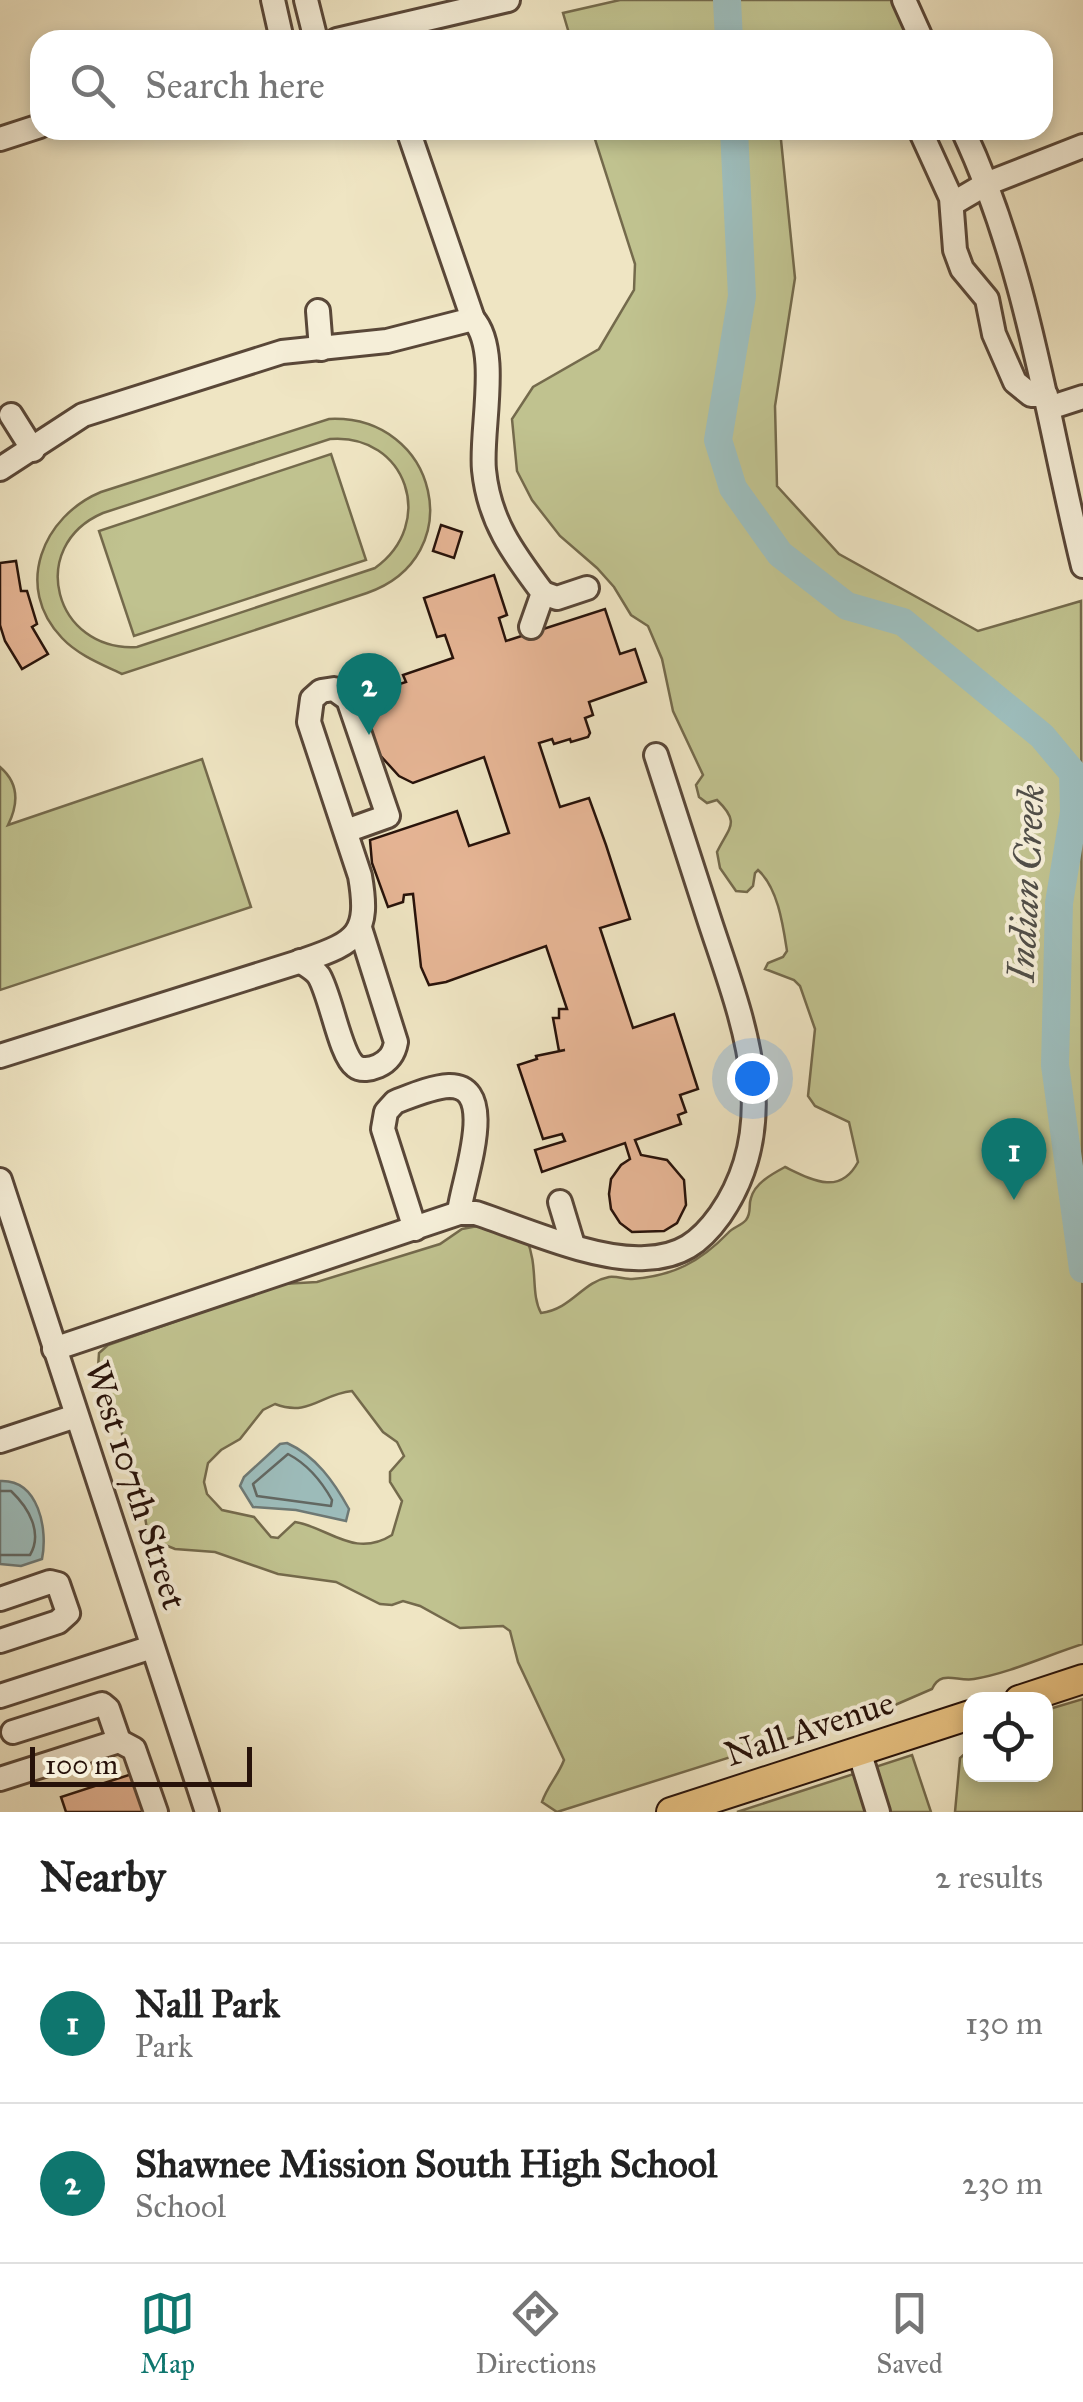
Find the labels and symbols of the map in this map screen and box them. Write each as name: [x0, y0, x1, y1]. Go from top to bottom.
pin: 2: [336, 652, 402, 735]
water label: Indian Creek: [998, 783, 1054, 985]
your location: [727, 1053, 778, 1104]
pin: 1: [982, 1118, 1046, 1200]
street label: West 107th Street: [75, 1356, 196, 1615]
street label: Nall Avenue: [719, 1681, 899, 1776]
scale bar: [30, 1742, 252, 1786]

